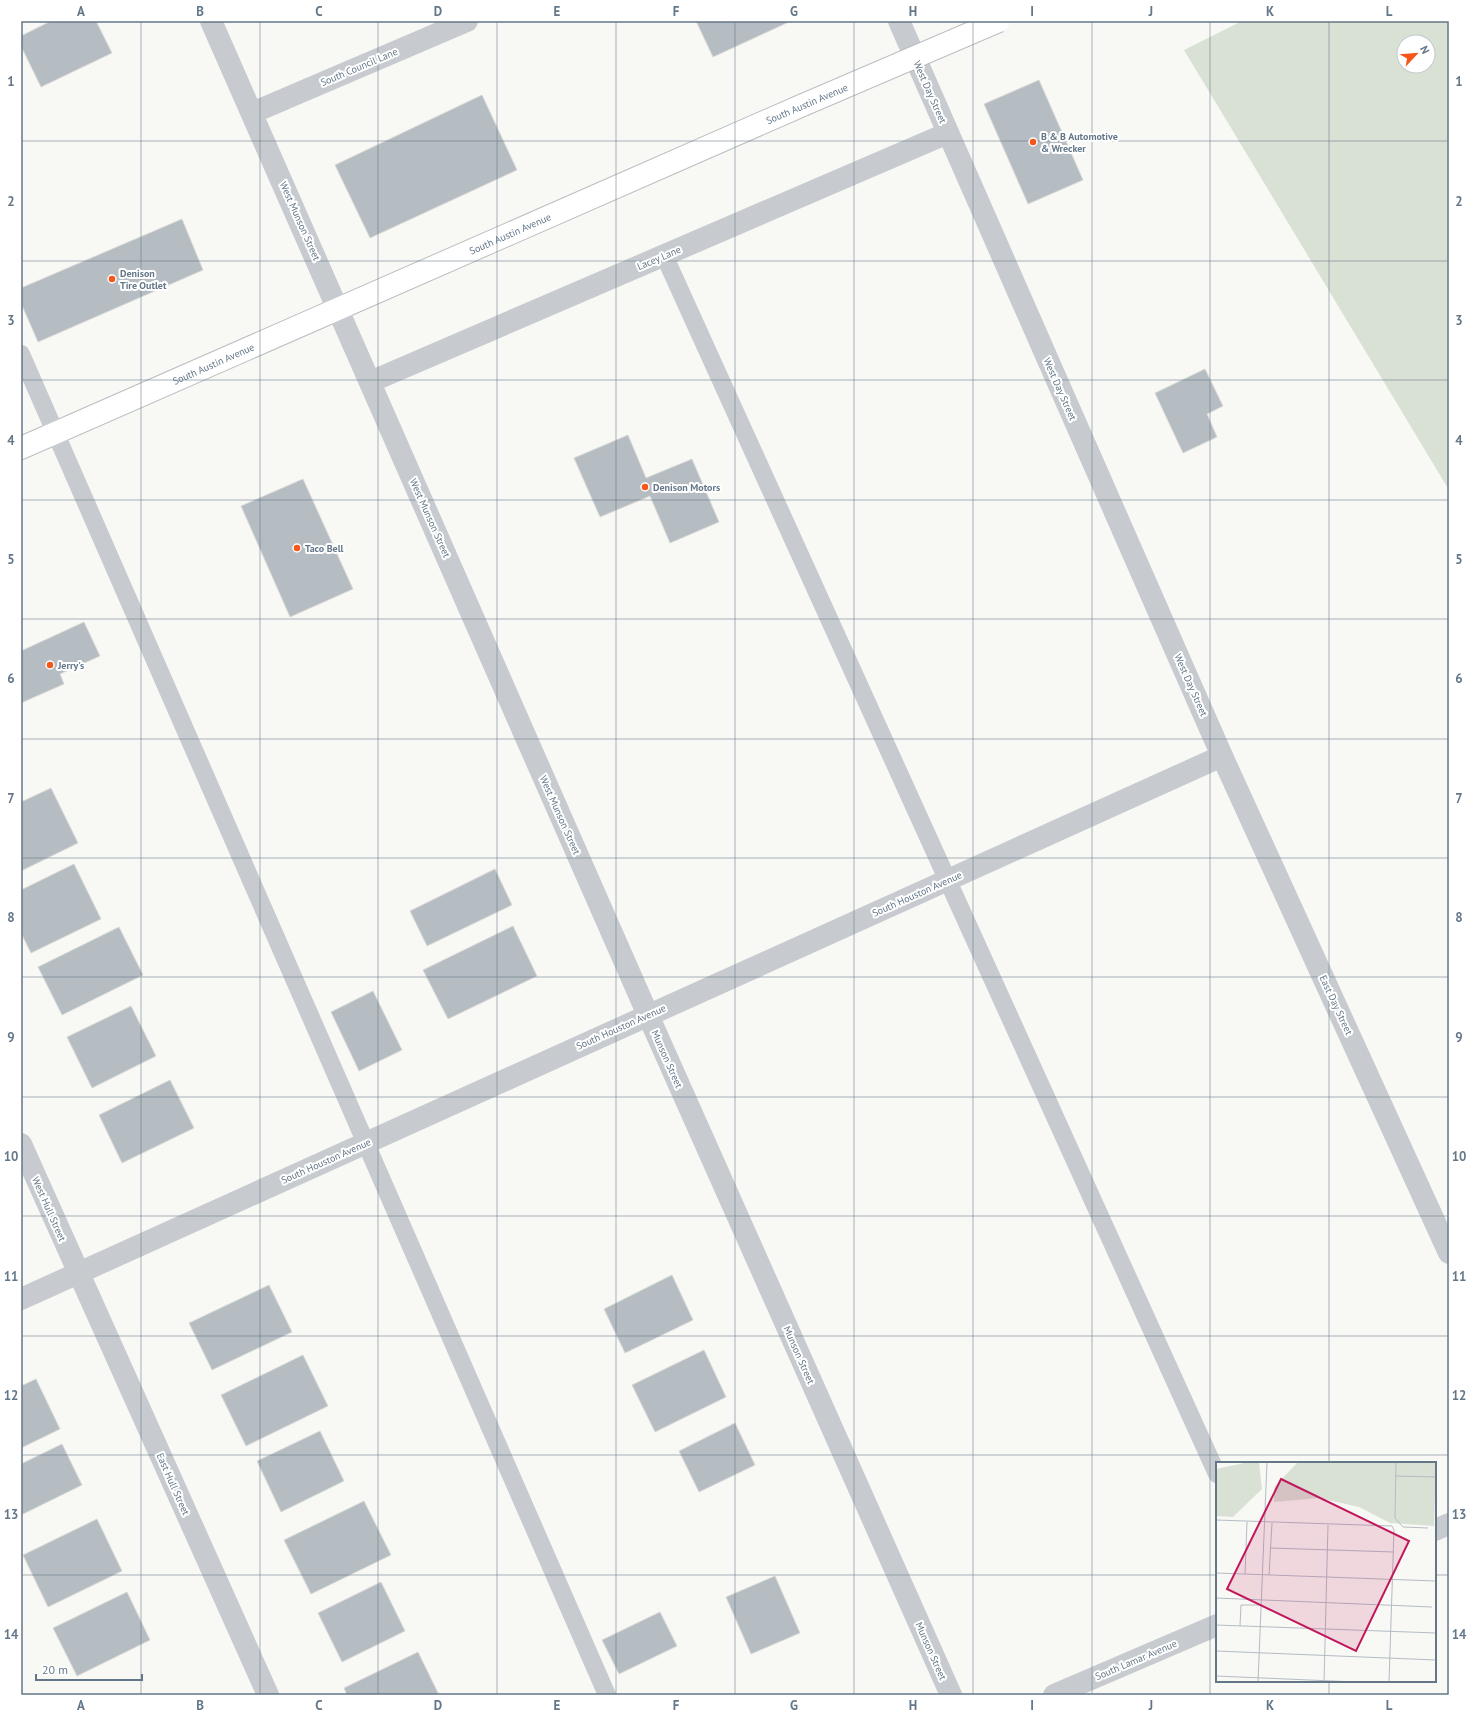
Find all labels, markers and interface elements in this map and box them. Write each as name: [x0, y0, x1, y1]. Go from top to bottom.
text: A: [77, 3, 85, 20]
text: B: [196, 3, 204, 20]
text: C: [315, 3, 323, 20]
text: D: [434, 3, 442, 20]
text: E: [554, 3, 561, 20]
text: F: [673, 3, 680, 20]
text: G: [790, 3, 798, 20]
text: H: [909, 3, 917, 20]
text: I: [1030, 3, 1034, 20]
text: J: [1148, 3, 1153, 20]
text: K: [1266, 3, 1274, 20]
text: L: [1386, 3, 1393, 20]
north arrow: [1396, 34, 1436, 74]
text: N: [1417, 43, 1433, 56]
street label: South Council Lane: [319, 45, 399, 89]
street label: West Day Street: [910, 59, 950, 126]
text: 1: [7, 73, 15, 90]
text: 1: [1455, 73, 1463, 90]
street label: South Austin Avenue: [764, 81, 850, 127]
place label: B & B Automotive & Wrecker: [1041, 130, 1118, 155]
marker: B & B Automotive & Wrecker: [1028, 137, 1038, 147]
street label: West Munson Street: [277, 179, 324, 263]
text: 2: [7, 193, 15, 210]
text: 2: [1455, 193, 1463, 210]
street label: South Austin Avenue: [467, 210, 553, 257]
street label: Lacey Lane: [635, 243, 683, 273]
place label: Denison Tire Outlet: [120, 267, 167, 292]
marker: Denison Tire Outlet: [107, 274, 117, 284]
text: 3: [7, 312, 15, 329]
text: 3: [1455, 312, 1463, 329]
street label: South Austin Avenue: [170, 340, 256, 387]
street label: West Day Street: [1040, 356, 1080, 423]
text: 4: [7, 432, 15, 449]
text: 4: [1455, 432, 1463, 449]
street label: West Munson Street: [407, 476, 454, 560]
place label: Denison Motors: [653, 481, 720, 494]
marker: Denison Motors: [640, 482, 650, 492]
place label: Taco Bell: [305, 542, 344, 555]
marker: Taco Bell: [292, 543, 302, 553]
text: 5: [7, 551, 15, 568]
text: 5: [1455, 551, 1463, 568]
street label: West Day Street: [1171, 652, 1211, 719]
place label: Jerry's: [57, 659, 84, 672]
marker: Jerry's: [45, 660, 55, 670]
text: 6: [7, 670, 15, 687]
text: 6: [1455, 670, 1463, 687]
street label: West Munson Street: [537, 773, 584, 857]
text: 7: [7, 790, 15, 807]
text: 7: [1455, 790, 1463, 807]
street label: South Houston Avenue: [870, 868, 964, 920]
text: 8: [7, 909, 15, 926]
text: 8: [1455, 909, 1463, 926]
street label: East Day Street: [1316, 973, 1356, 1038]
street label: South Houston Avenue: [574, 1001, 668, 1053]
street label: Munson Street: [648, 1028, 686, 1091]
text: 9: [7, 1029, 15, 1046]
text: 9: [1455, 1029, 1463, 1046]
street label: South Houston Avenue: [279, 1135, 373, 1187]
text: 10: [4, 1148, 18, 1165]
text: 10: [1452, 1148, 1466, 1165]
street label: West Hull Street: [29, 1175, 69, 1244]
text: 11: [4, 1268, 18, 1285]
text: 11: [1452, 1268, 1466, 1285]
street label: Munson Street: [780, 1324, 818, 1387]
text: 12: [4, 1387, 18, 1404]
text: 12: [1452, 1387, 1466, 1404]
street label: East Hull Street: [153, 1451, 193, 1518]
inset map: [1216, 1462, 1436, 1682]
text: 13: [4, 1506, 18, 1523]
text: 13: [1452, 1506, 1466, 1523]
street label: Munson Street: [912, 1620, 950, 1683]
text: 14: [4, 1626, 19, 1643]
text: 14: [1452, 1626, 1467, 1643]
street label: South Lamar Avenue: [1093, 1637, 1179, 1683]
scale bar: [36, 1656, 142, 1682]
text: 20 m: [42, 1662, 68, 1677]
text: A: [77, 1697, 85, 1714]
text: B: [196, 1697, 204, 1714]
text: C: [315, 1697, 323, 1714]
text: D: [434, 1697, 442, 1714]
text: E: [554, 1697, 561, 1714]
text: F: [673, 1697, 680, 1714]
text: G: [790, 1697, 798, 1714]
text: H: [909, 1697, 917, 1714]
text: I: [1030, 1697, 1034, 1714]
text: J: [1148, 1697, 1153, 1714]
text: K: [1266, 1697, 1274, 1714]
text: L: [1386, 1697, 1393, 1714]

